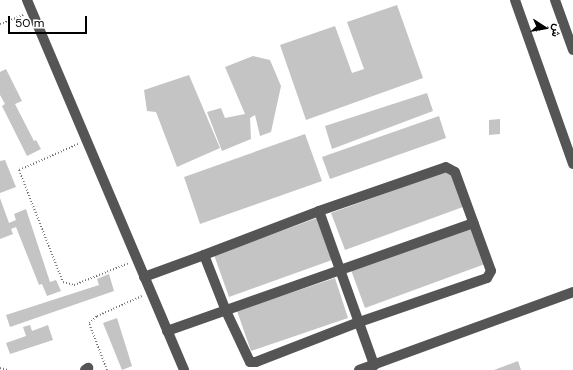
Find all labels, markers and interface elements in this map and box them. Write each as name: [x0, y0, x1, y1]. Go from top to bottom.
scale bar: [10, 8, 89, 34]
north arrow: [525, 8, 565, 48]
text: 50 m: [15, 15, 44, 31]
text: ش: [549, 23, 565, 38]

